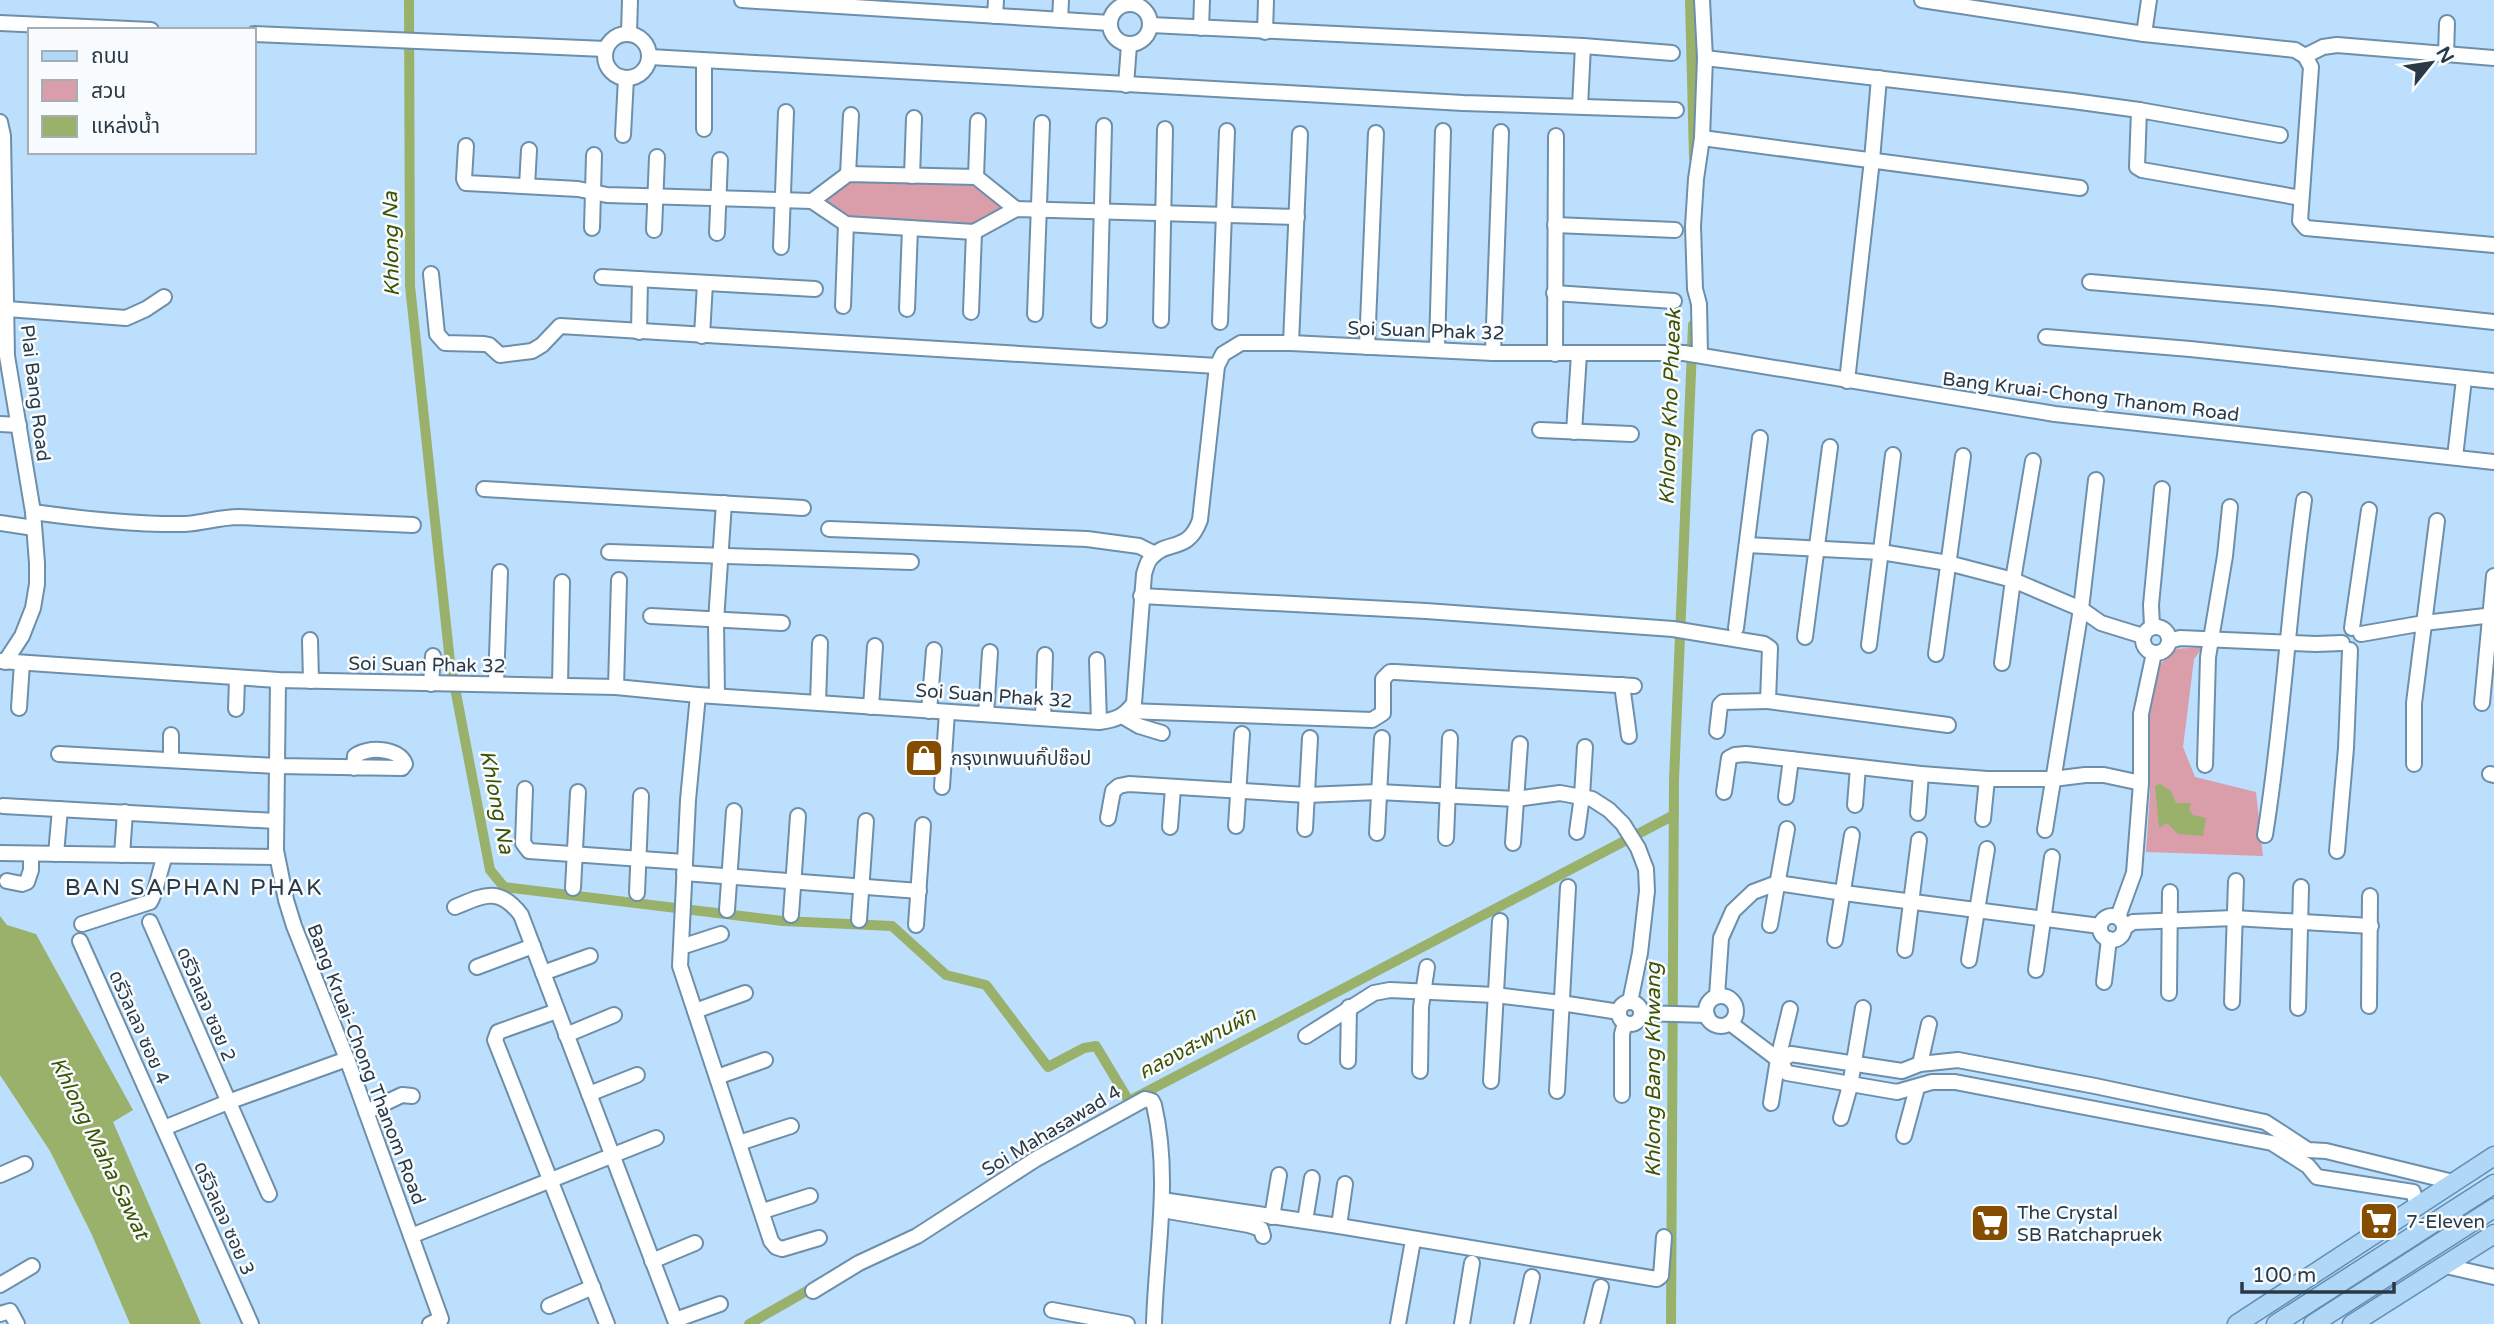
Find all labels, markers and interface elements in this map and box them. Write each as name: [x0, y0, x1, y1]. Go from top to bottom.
legend: [28, 28, 256, 154]
north arrow: [2396, 28, 2466, 98]
text: N: [2432, 43, 2458, 67]
text: ถนน: [91, 44, 129, 69]
text: สวน: [91, 79, 126, 104]
text: แหล่งน้ำ: [91, 111, 160, 139]
water label: Khlong Na: [378, 190, 405, 297]
water label: Khlong Kho Phueak: [1655, 307, 1686, 505]
street label: Soi Suan Phak 32: [1347, 317, 1505, 345]
street label: Plai Bang Road: [16, 323, 54, 463]
street label: Bang Kruai-Chong Thanom Road: [1941, 368, 2241, 426]
street label: Soi Suan Phak 32: [348, 653, 506, 677]
street label: Soi Suan Phak 32: [915, 680, 1073, 712]
shop icon: กรุงเทพนนกิ๊ปช๊อป: [903, 737, 945, 779]
place label: กรุงเทพนนกิ๊ปช๊อป: [951, 746, 1091, 770]
water label: Khlong Na: [474, 748, 519, 857]
district label: BAN SAPHAN PHAK: [65, 874, 323, 902]
street label: Bang Kruai-Chong Thanom Road: [302, 921, 430, 1208]
street label: ดรีวิลเลจ ซอย 2: [172, 944, 240, 1065]
water label: Khlong Bang Khwang: [1641, 961, 1666, 1178]
street label: ดรีวิลเลจ ซอย 4: [104, 967, 174, 1088]
water label: คลองสะพานผัก: [1134, 1001, 1262, 1085]
water label: Khlong Maha Sawat: [45, 1053, 155, 1245]
street label: Soi Mahasawad 4: [978, 1081, 1125, 1181]
street label: ดรีวิลเลจ ซอย 3: [189, 1158, 259, 1279]
supermarket icon: 7-Eleven: [2358, 1200, 2400, 1242]
supermarket icon: The Crystal SB Ratchapruek: [1969, 1202, 2011, 1244]
place label: The Crystal SB Ratchapruek: [2017, 1202, 2162, 1246]
place label: 7-Eleven: [2406, 1211, 2485, 1233]
scale bar: [2242, 1250, 2394, 1294]
text: 100 m: [2252, 1263, 2316, 1288]

